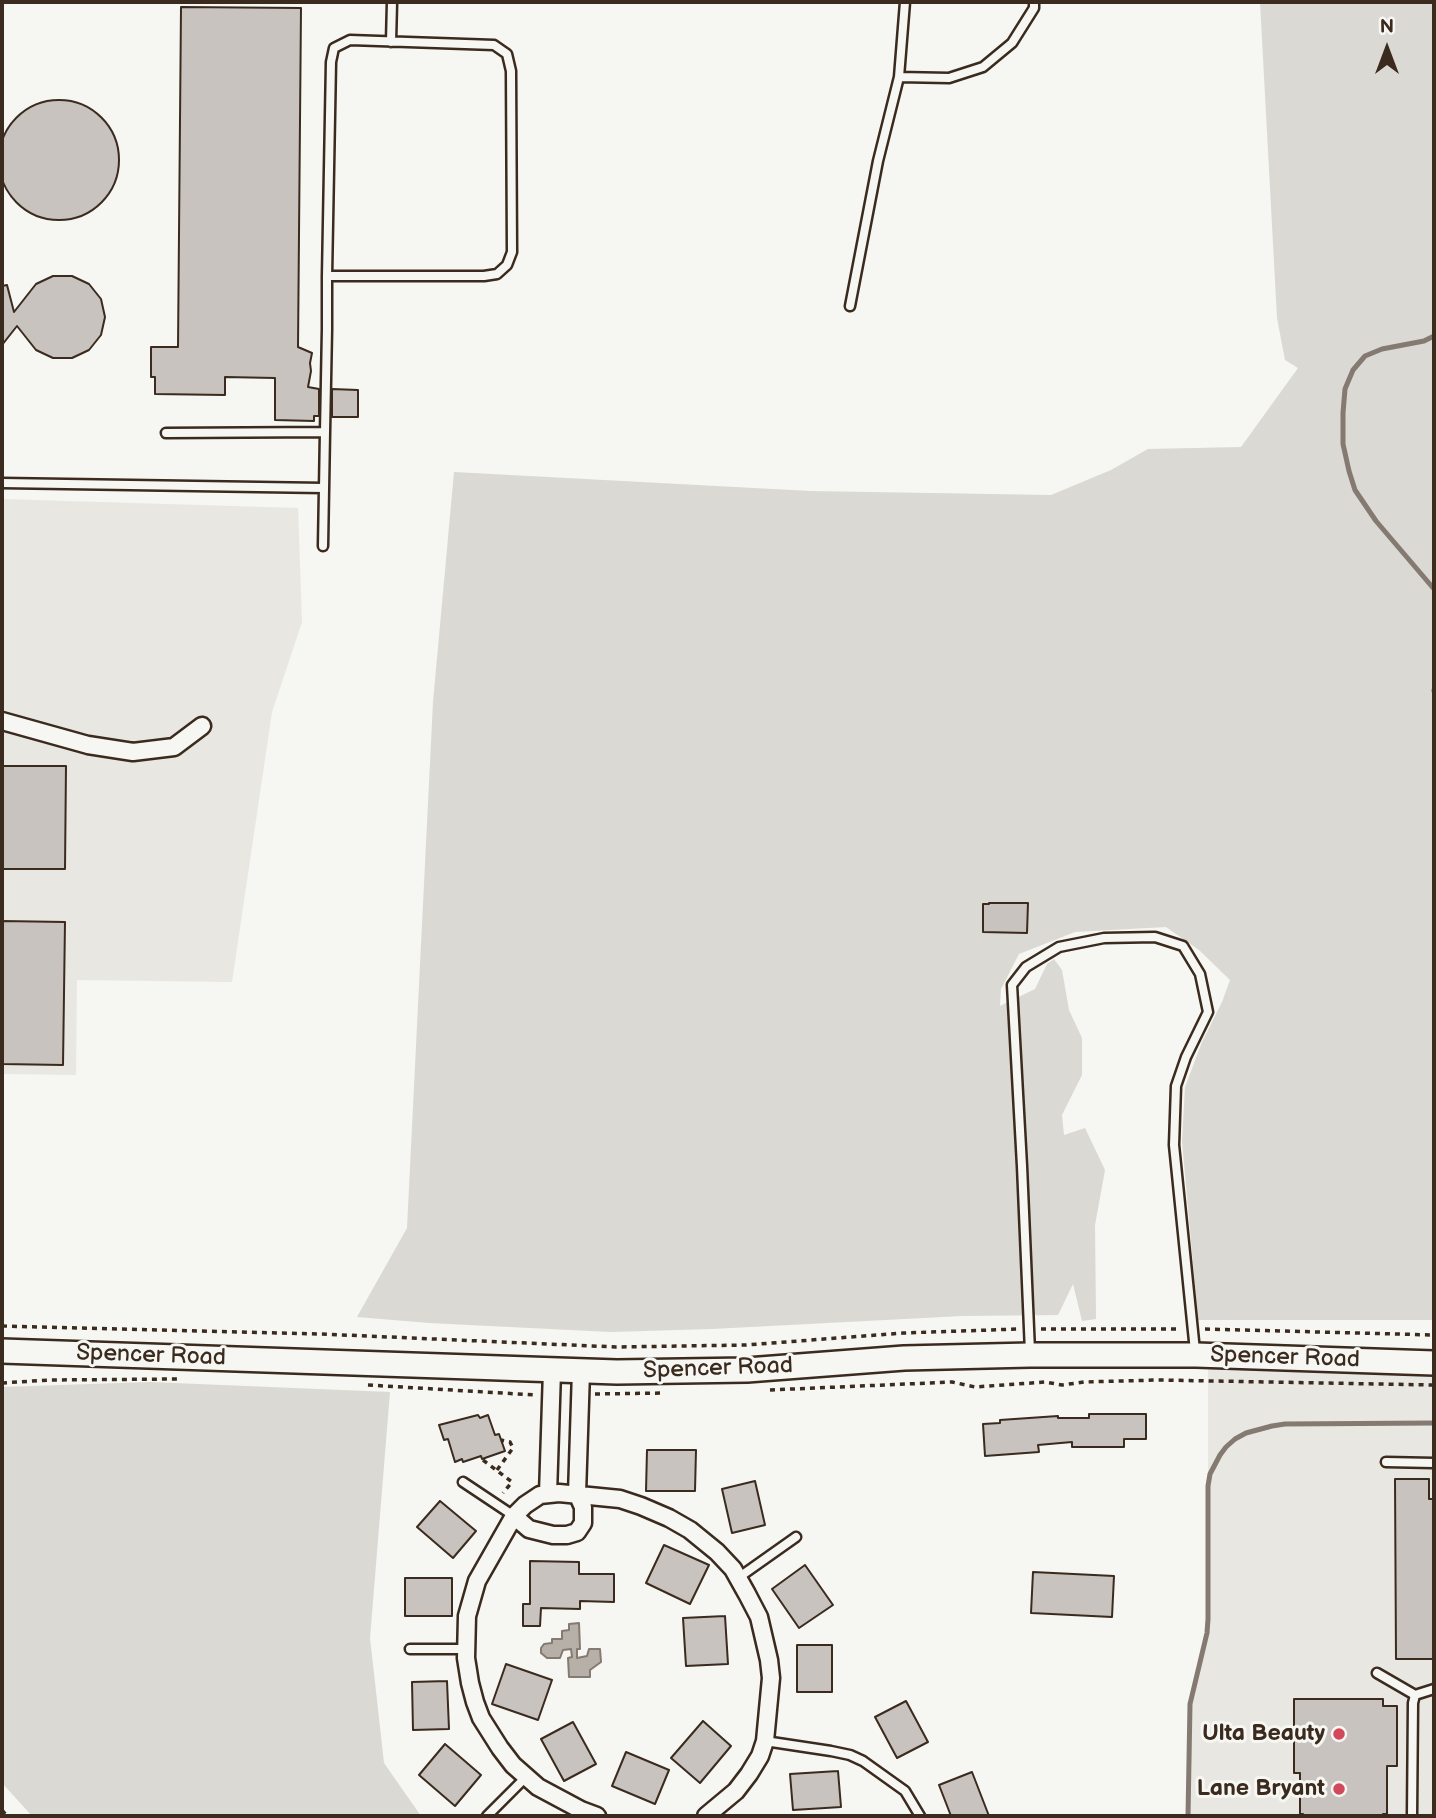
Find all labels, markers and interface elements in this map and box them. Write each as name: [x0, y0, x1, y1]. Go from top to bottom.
north arrow: [1352, 14, 1422, 84]
text: N: [1380, 16, 1394, 39]
street label: Spencer Road: [76, 1340, 226, 1372]
street label: Spencer Road: [1210, 1342, 1360, 1374]
street label: Spencer Road: [643, 1353, 793, 1385]
place label: Ulta Beauty: [1202, 1720, 1325, 1748]
marker: Ulta Beauty: [1331, 1726, 1347, 1742]
place label: Lane Bryant: [1197, 1775, 1325, 1803]
marker: Lane Bryant: [1331, 1781, 1347, 1797]

